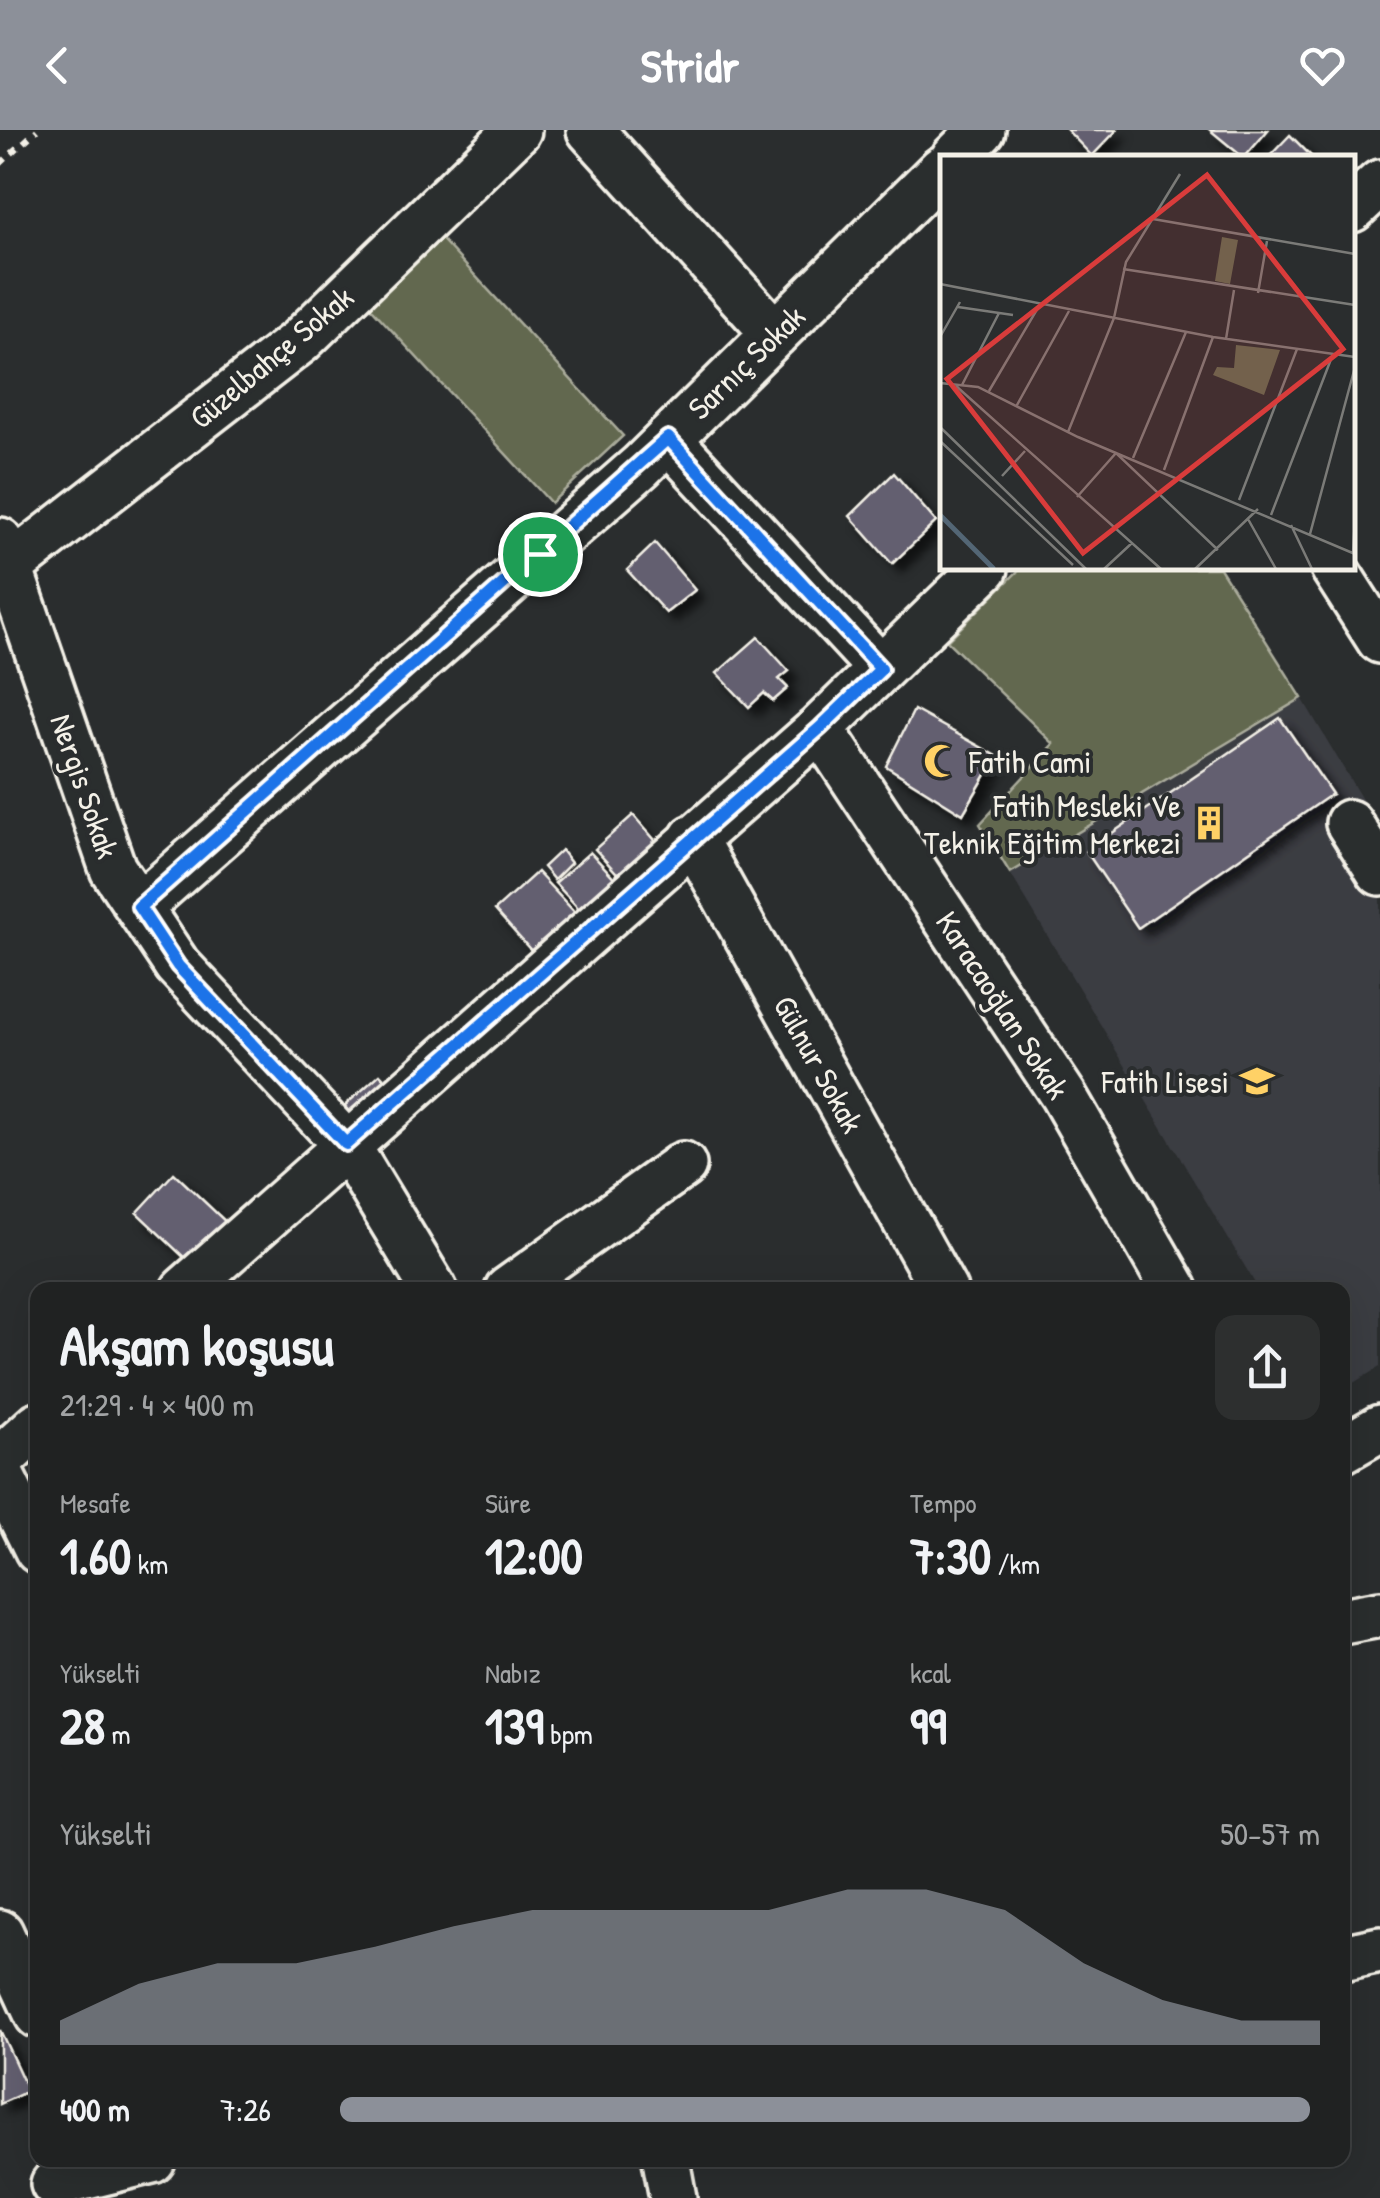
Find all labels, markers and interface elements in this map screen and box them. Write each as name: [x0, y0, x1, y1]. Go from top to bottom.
text: Stridr: [641, 35, 739, 96]
icon: back: [30, 38, 85, 93]
icon: heart: [1295, 38, 1350, 93]
inset map: [940, 155, 1355, 570]
street label: Güzelbahçe Sokak: [180, 276, 362, 438]
street label: Sarnıç Sokak: [678, 295, 814, 429]
pin: [498, 512, 583, 597]
icon: arrive: [513, 527, 568, 582]
street label: Nergis Sokak: [40, 708, 130, 864]
place label: Fatih Cami: [968, 740, 1092, 783]
mosque icon: Fatih Cami: [922, 742, 960, 780]
place label: Fatih Mesleki Ve Teknik Eğitim Merkezi: [924, 784, 1181, 864]
building icon: Fatih Mesleki Ve Teknik Eğitim Merkezi: [1190, 804, 1228, 842]
street label: Karacaoğlan Sokak: [926, 903, 1080, 1107]
street label: Gülnur Sokak: [764, 988, 874, 1140]
place label: Fatih Lisesi: [1101, 1060, 1229, 1103]
school or university icon: Fatih Lisesi: [1238, 1062, 1276, 1100]
text: Akşam koşusu: [60, 1308, 334, 1382]
button: share: [1215, 1315, 1320, 1420]
text: 21:29 · 4 × 400 m: [60, 1383, 254, 1426]
text: Mesafe: [60, 1484, 131, 1522]
text: Süre: [485, 1484, 531, 1522]
text: Tempo: [910, 1484, 977, 1522]
text: 1.60: [60, 1522, 131, 1590]
text: 12:00: [485, 1522, 583, 1590]
text: 7:30: [910, 1522, 991, 1590]
text: km: [131, 1545, 168, 1583]
text: /km: [991, 1545, 1040, 1583]
text: Yükselti: [60, 1654, 140, 1692]
text: Nabız: [485, 1654, 541, 1692]
text: kcal: [910, 1654, 951, 1692]
text: 28: [60, 1692, 105, 1760]
text: 139: [485, 1692, 544, 1760]
text: 99: [910, 1692, 947, 1760]
text: m: [105, 1715, 131, 1753]
text: bpm: [544, 1715, 593, 1753]
text: Yükselti: [60, 1812, 152, 1855]
text: 50–57 m: [1220, 1812, 1320, 1855]
text: 400 m: [60, 2088, 130, 2131]
text: 7:26: [220, 2088, 271, 2131]

